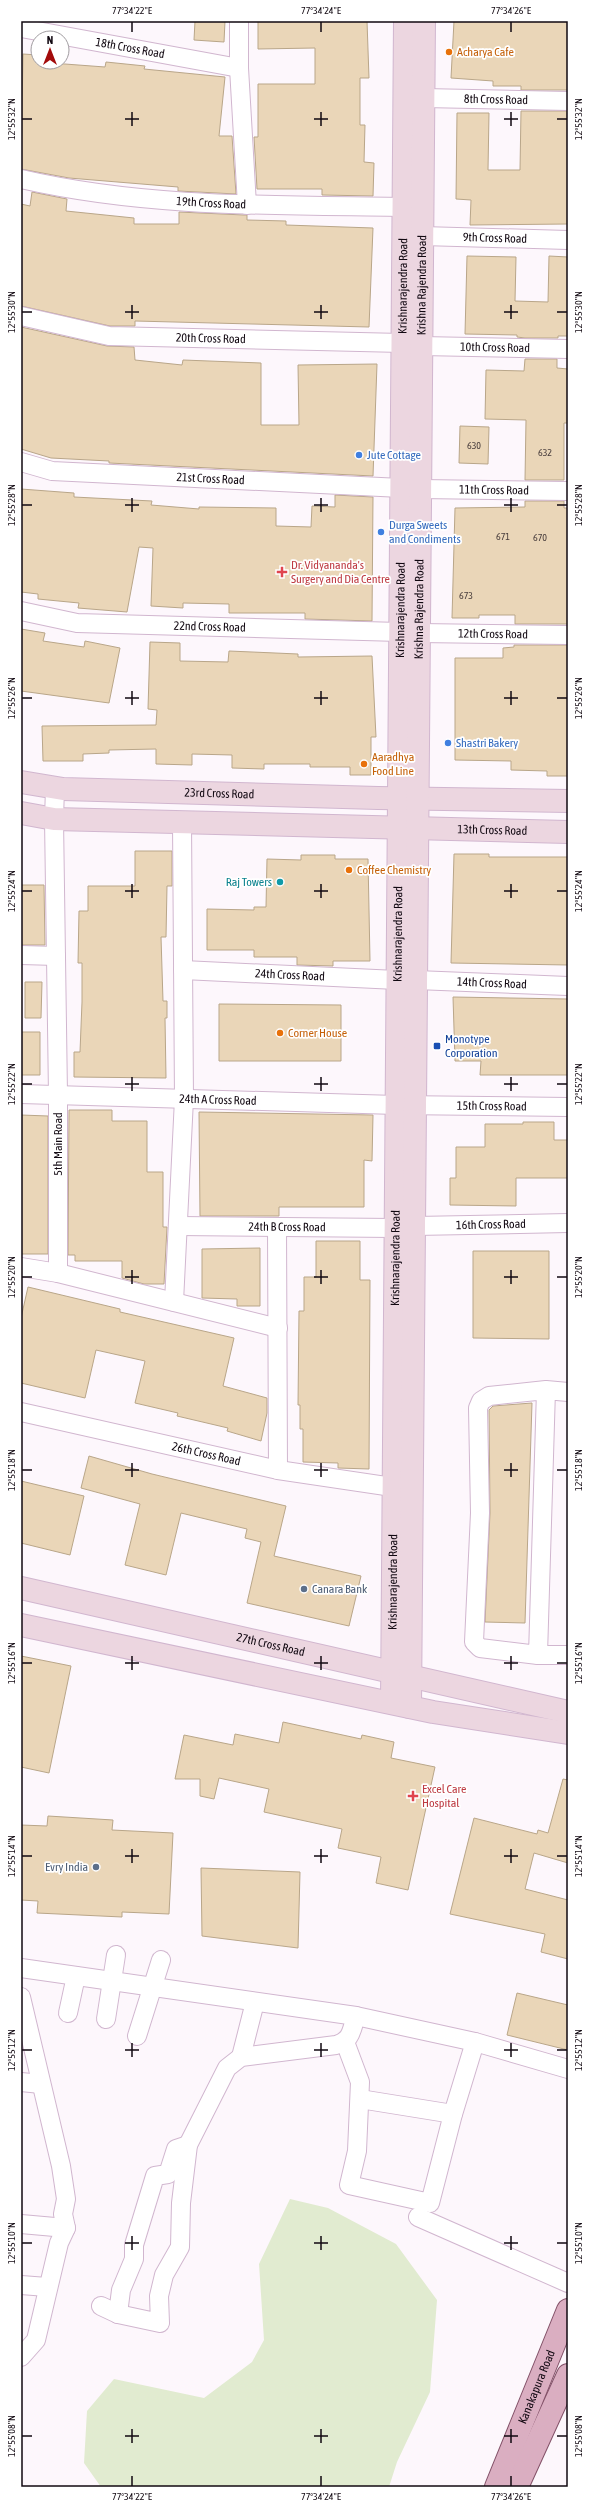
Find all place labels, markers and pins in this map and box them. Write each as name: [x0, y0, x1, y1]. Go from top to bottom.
place label: Acharya Cafe: [457, 45, 514, 59]
marker: Acharya Cafe: [444, 47, 454, 57]
place label: Jute Cottage: [367, 448, 421, 462]
marker: Jute Cottage: [354, 450, 364, 460]
place label: Durga Sweets and Condiments: [389, 518, 461, 546]
marker: Durga Sweets and Condiments: [376, 527, 386, 537]
place label: Dr. Vidyananda's Surgery and Dia Centre: [291, 558, 390, 586]
marker: Dr. Vidyananda's Surgery and Dia Centre: [276, 566, 288, 578]
place label: Shastri Bakery: [456, 736, 518, 750]
marker: Shastri Bakery: [443, 738, 453, 748]
place label: Aaradhya Food Line: [372, 750, 414, 778]
marker: Aaradhya Food Line: [359, 759, 369, 769]
place label: Coffee Chemistry: [357, 863, 431, 877]
marker: Coffee Chemistry: [344, 865, 354, 875]
place label: Raj Towers: [226, 875, 272, 889]
marker: Raj Towers: [275, 877, 285, 887]
place label: Corner House: [288, 1026, 347, 1040]
marker: Corner House: [275, 1028, 285, 1038]
place label: Monotype Corporation: [445, 1032, 497, 1060]
marker: Monotype Corporation: [432, 1041, 442, 1051]
place label: Canara Bank: [312, 1582, 368, 1596]
marker: Canara Bank: [299, 1584, 309, 1594]
place label: Excel Care Hospital: [422, 1782, 467, 1810]
marker: Excel Care Hospital: [407, 1790, 419, 1802]
place label: Evry India: [45, 1860, 88, 1874]
marker: Evry India: [91, 1862, 101, 1872]

